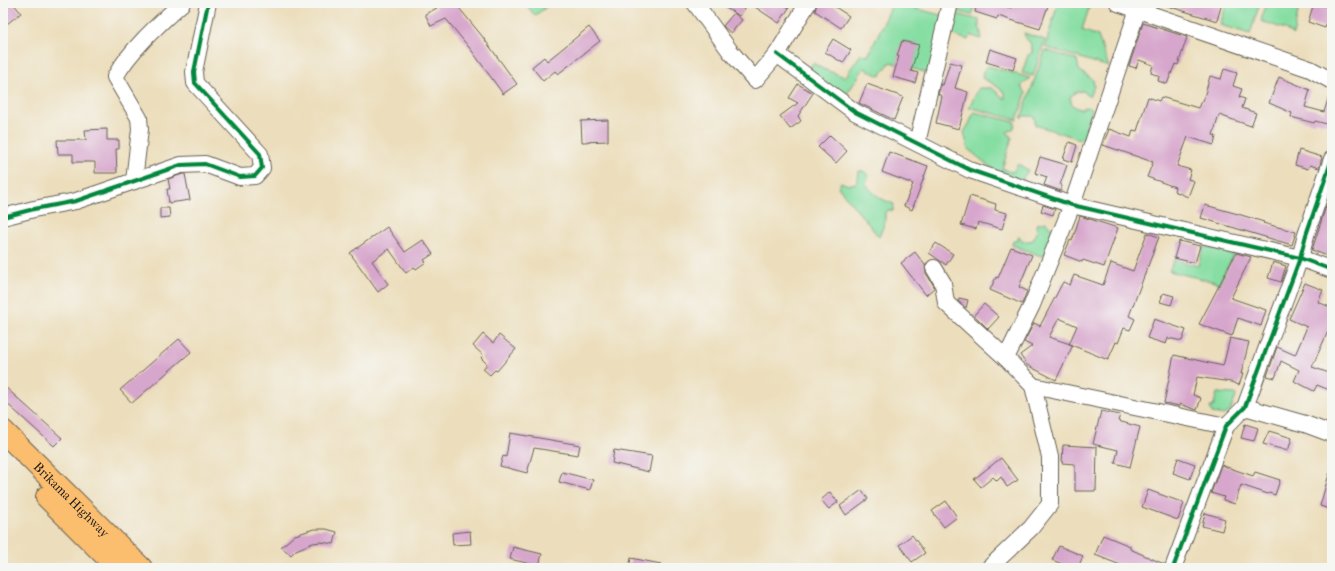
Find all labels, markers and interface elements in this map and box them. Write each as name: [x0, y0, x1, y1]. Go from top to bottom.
street label: Brikama Highway: [31, 459, 114, 541]

